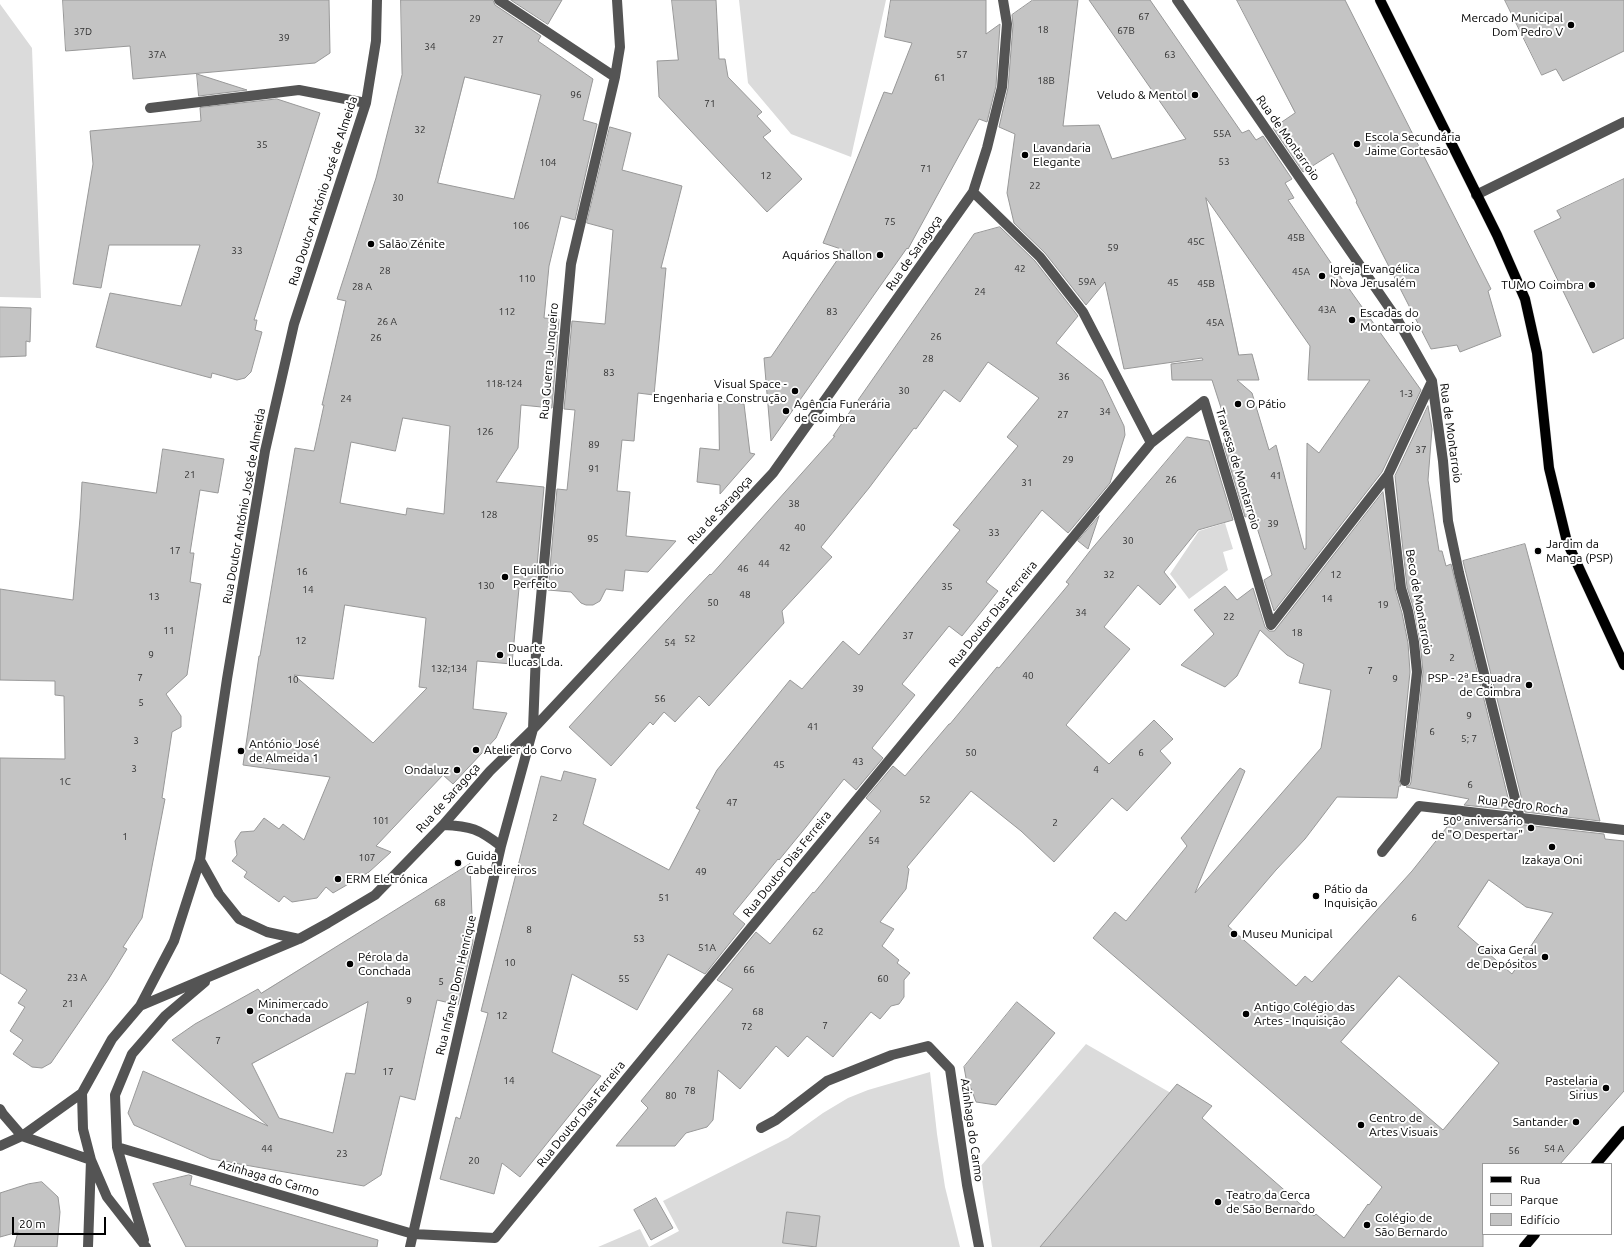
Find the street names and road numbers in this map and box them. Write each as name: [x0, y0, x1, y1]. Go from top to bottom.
street label: Rua de Montarroio: [1253, 93, 1323, 183]
street label: Rua Doutor António José de Almeida: [285, 94, 361, 288]
street label: Rua de Saragoça: [883, 213, 945, 293]
street label: Rua Guerra Junqueiro: [537, 302, 561, 420]
street label: Rua de Montarroio: [1437, 382, 1465, 484]
street label: Travessa de Montarroio: [1213, 406, 1263, 532]
street label: Rua Doutor António José de Almeida: [220, 407, 268, 605]
street label: Rua de Saragoça: [685, 473, 755, 547]
street label: Beco de Montarroio: [1403, 548, 1435, 656]
street label: Rua Doutor Dias Ferreira: [946, 558, 1040, 670]
street label: Rua de Saragoça: [413, 760, 483, 836]
street label: Rua Pedro Rocha: [1477, 792, 1569, 818]
street label: Rua Doutor Dias Ferreira: [740, 808, 834, 920]
street label: Rua Infante Dom Henrique: [433, 914, 479, 1056]
street label: Rua Doutor Dias Ferreira: [534, 1058, 628, 1170]
street label: Azinhaga do Carmo: [958, 1077, 986, 1183]
street label: Azinhaga do Carmo: [217, 1157, 321, 1199]

